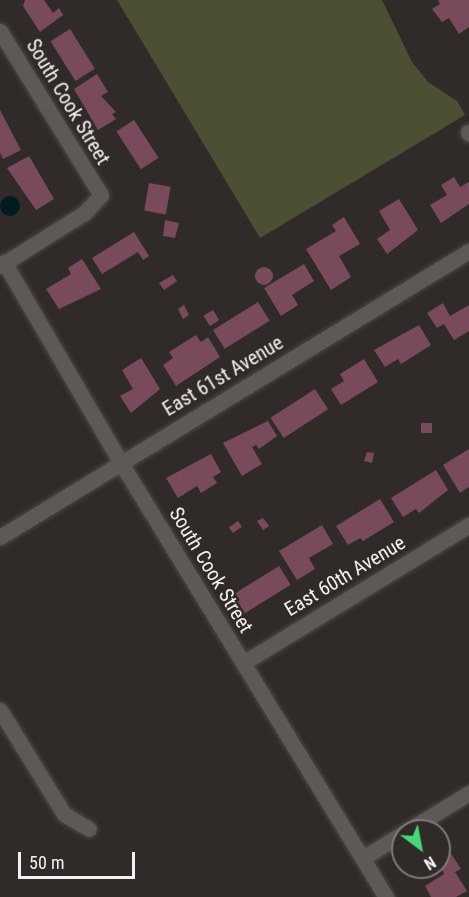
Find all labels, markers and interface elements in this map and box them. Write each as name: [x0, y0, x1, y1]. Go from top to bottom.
street label: South Cook Street: [21, 35, 115, 169]
street label: East 61st Avenue: [158, 331, 288, 421]
street label: South Cook Street: [164, 503, 258, 637]
street label: East 60th Avenue: [280, 531, 410, 621]
north arrow: [391, 819, 451, 879]
scale bar: [21, 840, 138, 878]
text: 50 m: [29, 852, 64, 873]
text: N: [421, 852, 439, 874]

